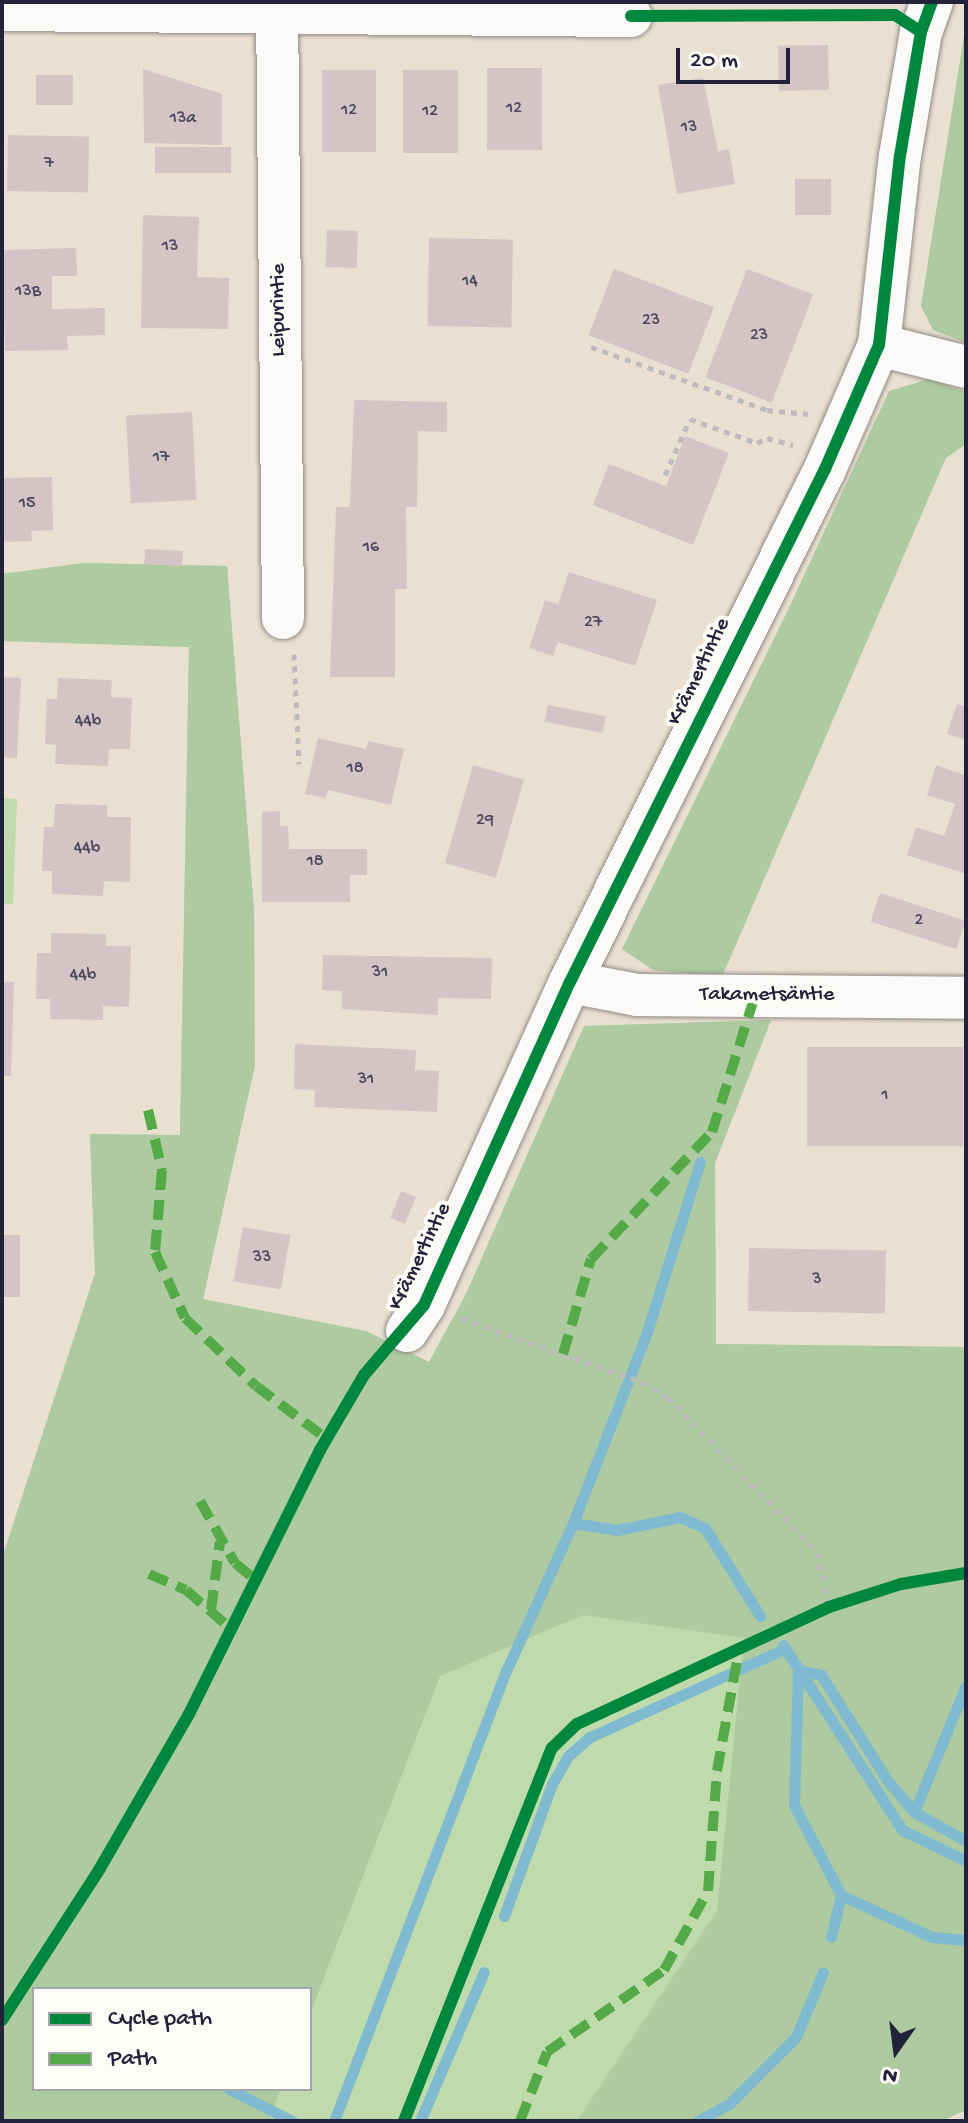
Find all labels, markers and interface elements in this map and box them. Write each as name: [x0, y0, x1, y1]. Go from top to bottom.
scale bar: [680, 32, 794, 82]
text: 20 m: [690, 47, 738, 76]
house number: 12: [506, 98, 522, 120]
house number: 12: [341, 100, 357, 122]
house number: 12: [422, 101, 438, 123]
house number: 13a: [170, 108, 196, 130]
house number: 13: [681, 117, 697, 139]
house number: 7: [44, 153, 54, 175]
house number: 13: [162, 236, 178, 258]
street label: Leipurintie: [267, 263, 293, 357]
house number: 14: [462, 271, 478, 293]
house number: 13B: [15, 281, 41, 303]
house number: 23: [642, 310, 660, 332]
house number: 23: [750, 325, 768, 347]
house number: 17: [153, 447, 169, 469]
house number: 15: [19, 493, 35, 515]
house number: 16: [363, 537, 379, 559]
house number: 27: [584, 612, 602, 634]
street label: Krämertintie: [663, 614, 737, 730]
house number: 44b: [75, 711, 101, 733]
house number: 18: [346, 758, 364, 780]
house number: 29: [476, 810, 494, 832]
house number: 44b: [74, 838, 100, 860]
house number: 18: [306, 851, 324, 873]
house number: 2: [915, 910, 923, 932]
house number: 31: [372, 962, 388, 984]
house number: 44b: [70, 965, 96, 987]
street label: Takametsäntie: [700, 983, 834, 1009]
house number: 31: [358, 1069, 374, 1091]
house number: 1: [881, 1085, 889, 1107]
street label: Krämertintie: [384, 1199, 458, 1315]
house number: 33: [253, 1247, 271, 1269]
house number: 3: [812, 1269, 822, 1291]
legend: [32, 1987, 312, 2091]
text: Cycle path: [108, 2005, 212, 2034]
north arrow: [856, 2011, 936, 2091]
text: Path: [108, 2045, 157, 2074]
text: N: [880, 2060, 900, 2089]

